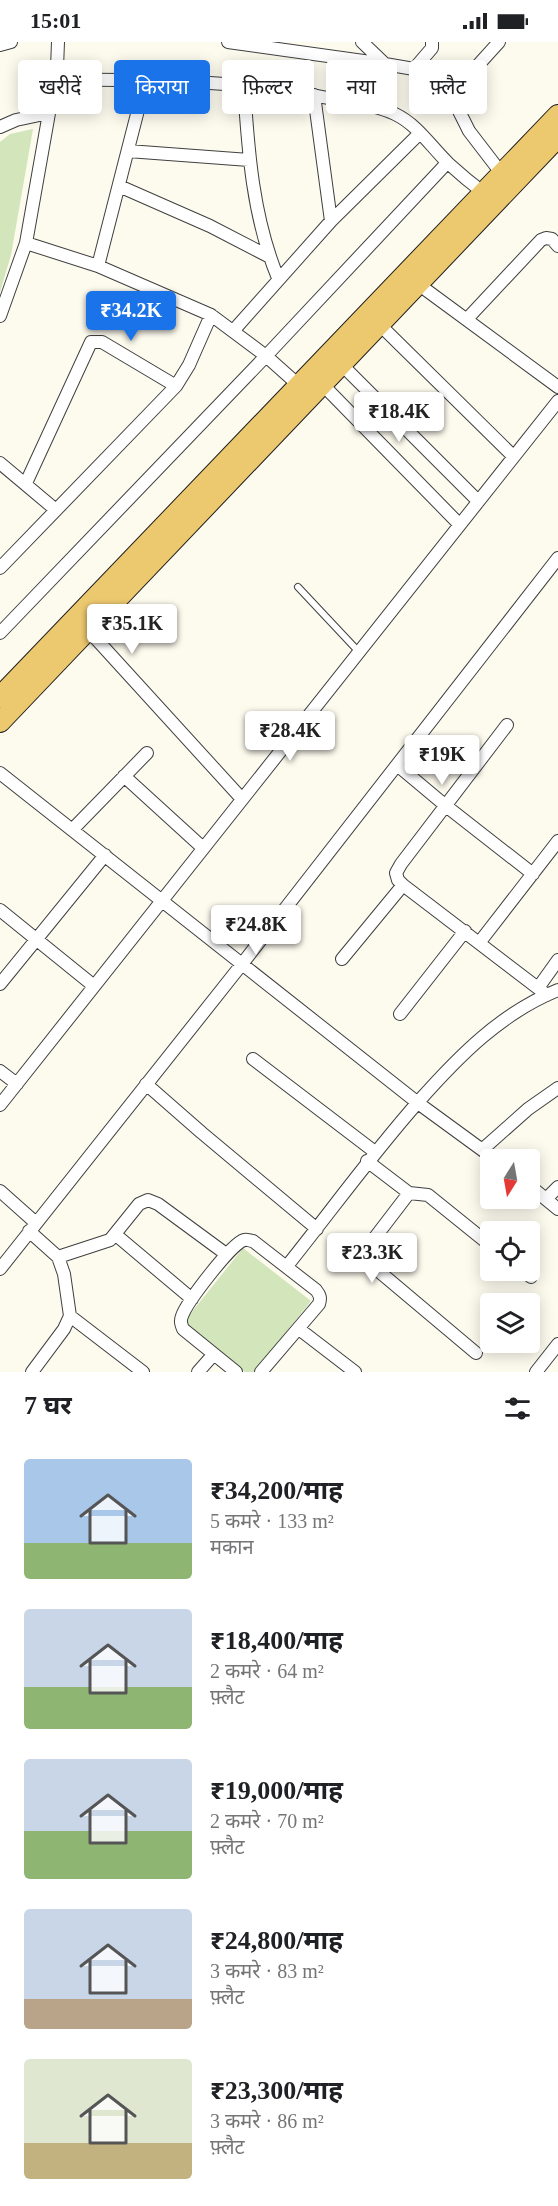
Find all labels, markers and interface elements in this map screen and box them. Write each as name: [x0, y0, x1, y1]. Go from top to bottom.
text: 15:01: [30, 8, 81, 33]
chip: खरीदें: [18, 60, 102, 114]
chip: किराया: [114, 60, 210, 114]
chip: फ़िल्टर: [222, 60, 314, 114]
chip: नया: [326, 60, 397, 114]
chip: फ़्लैट: [409, 60, 487, 114]
pin: ₹34.2K: [82, 291, 180, 342]
text: ₹34.2K: [100, 299, 162, 321]
pin: ₹18.4K: [350, 392, 448, 443]
text: ₹18.4K: [368, 400, 430, 422]
pin: ₹35.1K: [83, 604, 181, 655]
text: ₹35.1K: [101, 612, 163, 634]
pin: ₹28.4K: [241, 711, 339, 762]
text: ₹28.4K: [259, 719, 321, 741]
pin: ₹19K: [406, 735, 478, 786]
text: ₹19K: [419, 743, 466, 765]
pin: ₹24.8K: [207, 905, 305, 956]
text: ₹24.8K: [225, 913, 287, 935]
north arrow: [480, 1149, 540, 1209]
map controls: [480, 1149, 540, 1353]
button: locate: [480, 1221, 540, 1281]
pin: ₹23.3K: [323, 1233, 421, 1284]
text: ₹23.3K: [341, 1241, 403, 1263]
button: layers: [480, 1293, 540, 1353]
text: 7 घर: [24, 1391, 72, 1420]
icon: filters: [501, 1392, 534, 1425]
text: ₹34,200/माह: [210, 1476, 343, 1505]
icon: home: [72, 1483, 144, 1555]
text: 5 कमरे · 133 m²: [210, 1510, 334, 1532]
text: मकान: [210, 1536, 254, 1558]
text: ₹18,400/माह: [210, 1626, 343, 1655]
icon: home: [72, 1633, 144, 1705]
text: 2 कमरे · 64 m²: [210, 1660, 324, 1682]
text: फ़्लैट: [210, 1686, 245, 1708]
text: ₹19,000/माह: [210, 1776, 343, 1805]
icon: home: [72, 1783, 144, 1855]
text: 2 कमरे · 70 m²: [210, 1810, 324, 1832]
text: फ़्लैट: [210, 1836, 245, 1858]
text: ₹24,800/माह: [210, 1926, 343, 1955]
icon: home: [72, 1933, 144, 2005]
text: 3 कमरे · 83 m²: [210, 1960, 324, 1982]
text: फ़्लैट: [210, 1986, 245, 2008]
text: ₹23,300/माह: [210, 2076, 343, 2105]
icon: home: [72, 2083, 144, 2155]
text: 3 कमरे · 86 m²: [210, 2110, 324, 2132]
text: फ़्लैट: [210, 2136, 245, 2158]

